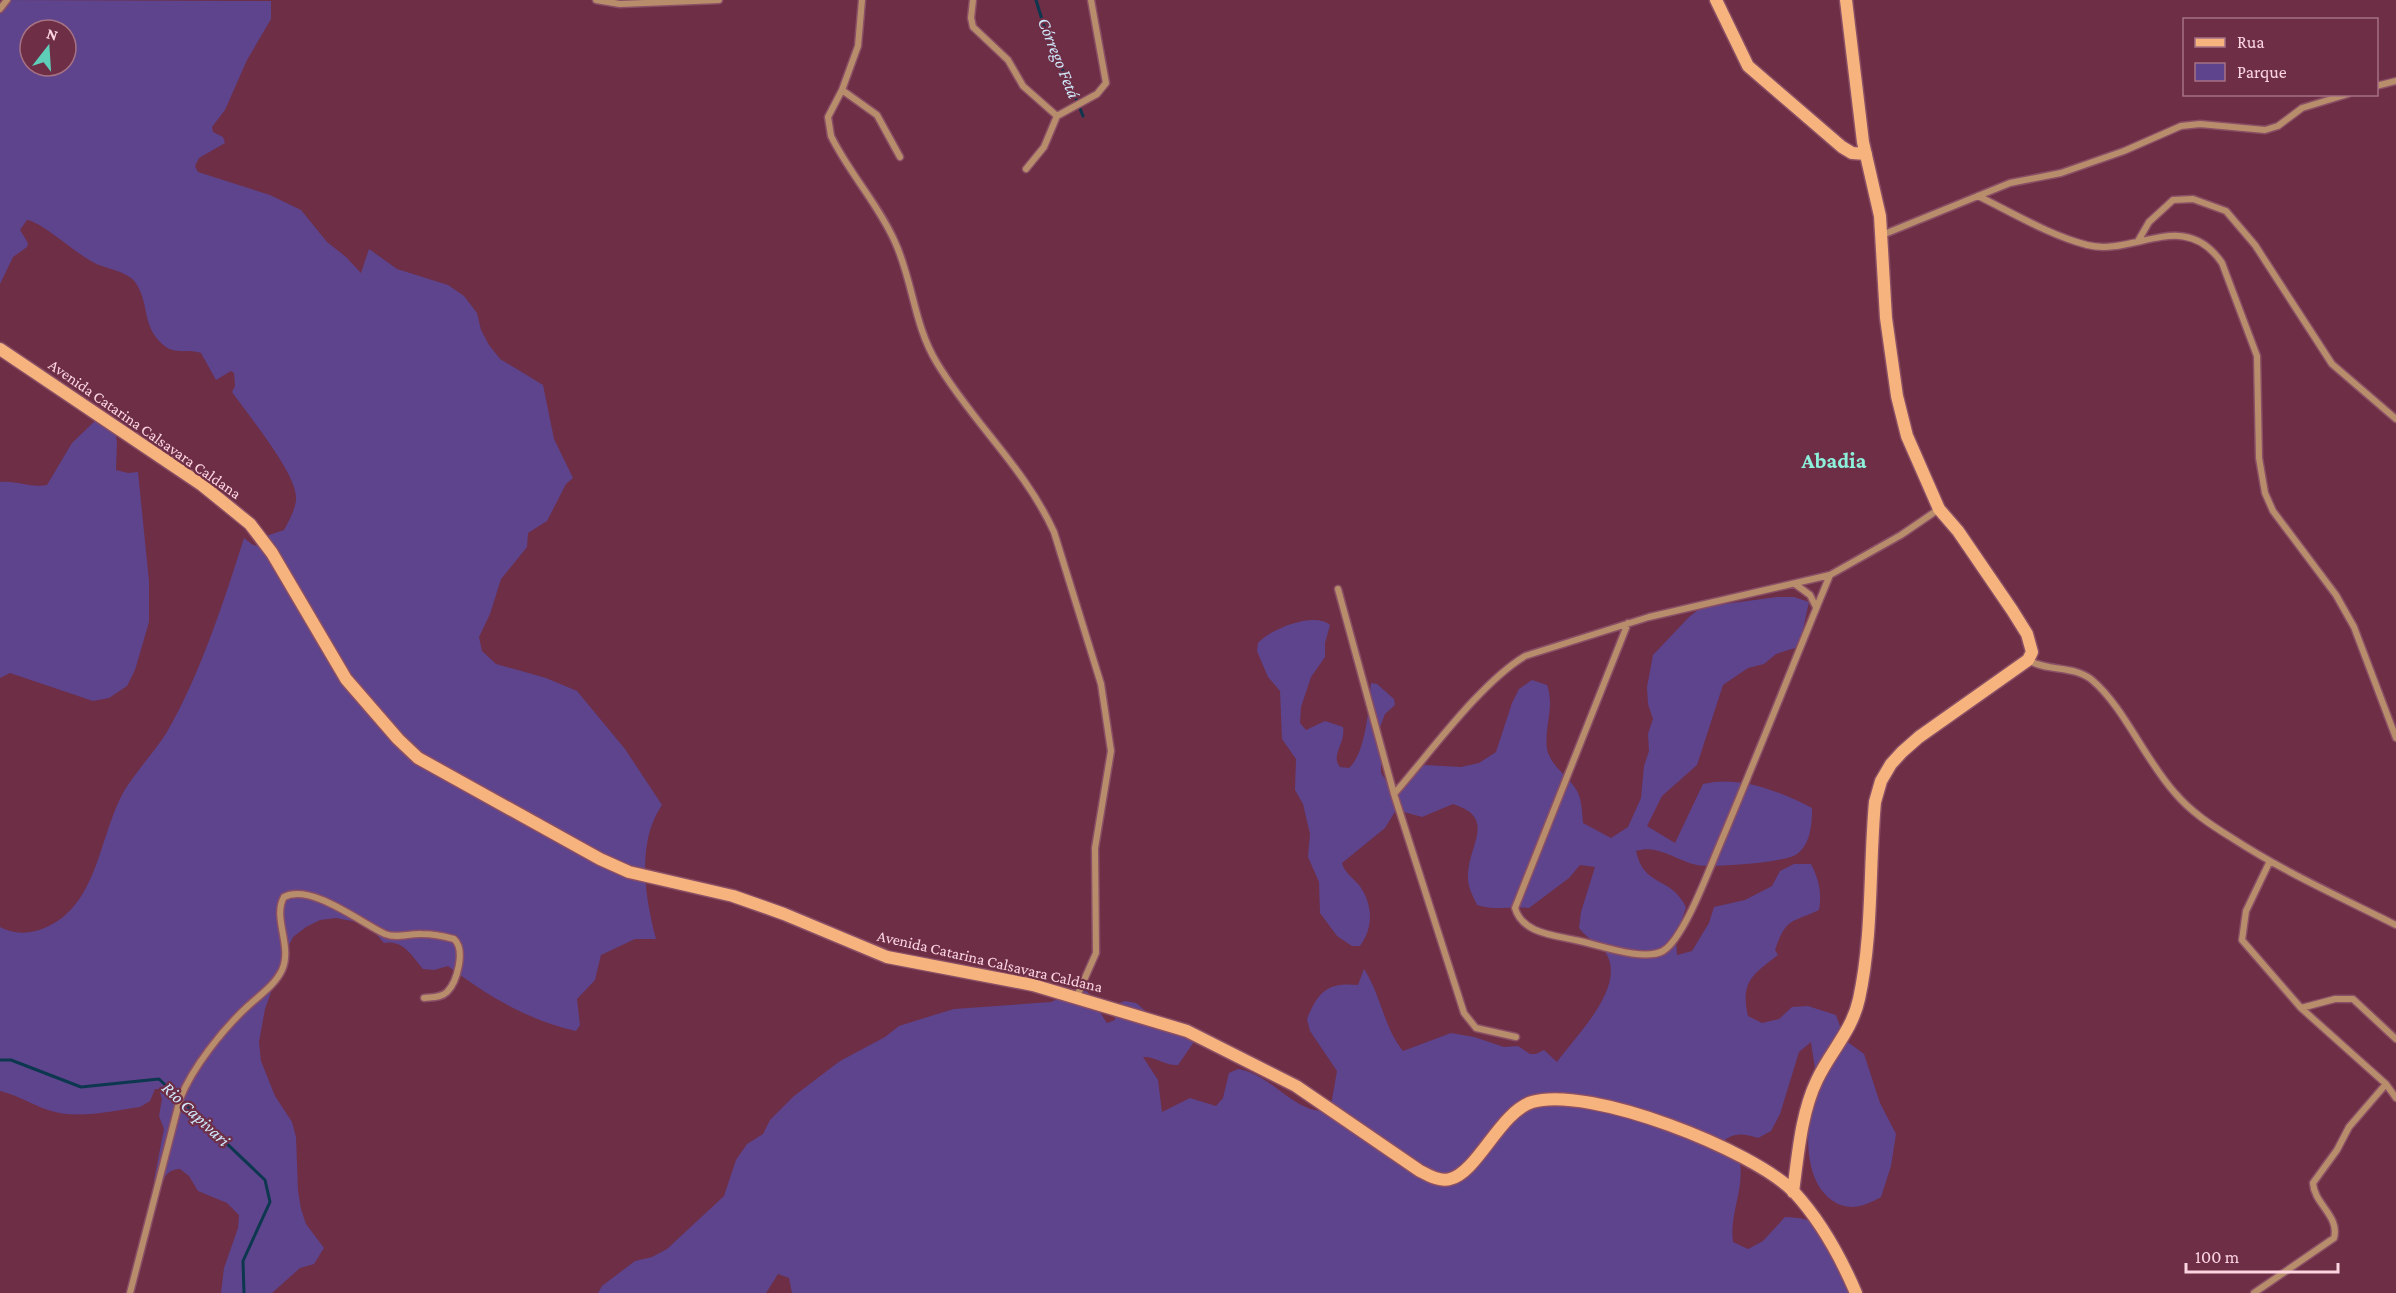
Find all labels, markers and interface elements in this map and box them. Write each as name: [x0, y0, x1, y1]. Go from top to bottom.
water label: Córrego Fetá: [1034, 15, 1084, 102]
north arrow: [18, 18, 78, 78]
legend: [2183, 18, 2378, 96]
text: N: [45, 24, 60, 44]
text: Rua: [2237, 32, 2265, 52]
text: Parque: [2237, 62, 2287, 82]
street label: Avenida Catarina Calsavara Caldana: [46, 356, 245, 502]
district label: Abadia: [1801, 448, 1867, 473]
street label: Avenida Catarina Calsavara Caldana: [876, 927, 1105, 995]
water label: Rio Capivari: [158, 1078, 234, 1150]
scale bar: [2186, 1236, 2338, 1274]
text: 100 m: [2195, 1247, 2240, 1267]

